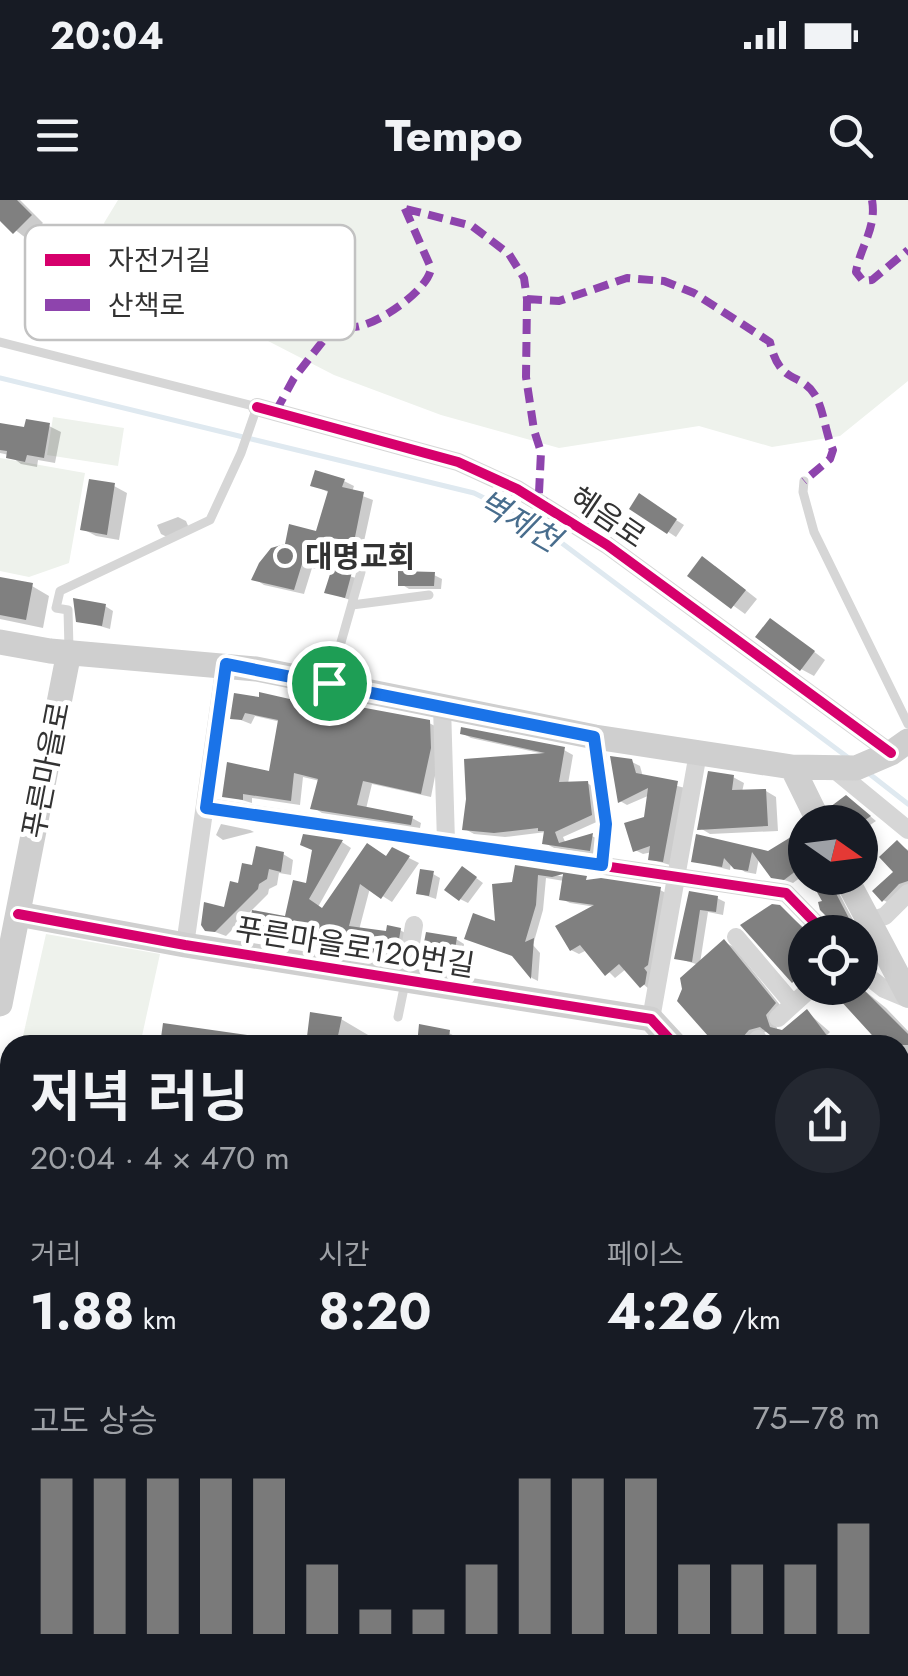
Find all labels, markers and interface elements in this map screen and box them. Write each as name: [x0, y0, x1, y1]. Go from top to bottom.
text: 20:04: [50, 8, 164, 63]
text: Tempo: [385, 103, 523, 168]
icon: menu: [30, 108, 85, 163]
icon: search: [823, 108, 878, 163]
legend: [25, 225, 355, 340]
text: 자전거길: [108, 240, 211, 281]
text: 산책로: [108, 285, 185, 326]
street label: 혜음로: [562, 476, 654, 558]
water label: 벽제천: [469, 479, 572, 565]
place label: 대명교회: [305, 535, 415, 578]
marker: 대명교회: [274, 545, 296, 567]
pin: [287, 641, 372, 726]
icon: arrive: [302, 656, 357, 711]
street label: 푸른마을로: [12, 698, 80, 842]
north arrow: [788, 805, 878, 895]
map controls: [788, 805, 878, 1005]
street label: 푸른마을로120번길: [232, 907, 478, 987]
button: locate: [788, 915, 878, 1005]
text: 저녁 러닝: [30, 1057, 249, 1137]
button: share: [775, 1068, 880, 1173]
text: 20:04 · 4 × 470 m: [30, 1135, 290, 1181]
text: 거리: [30, 1234, 82, 1275]
text: 시간: [318, 1234, 370, 1275]
text: 페이스: [607, 1234, 684, 1275]
text: 1.88: [30, 1275, 134, 1348]
text: 8:20: [318, 1275, 432, 1348]
text: 4:26: [607, 1275, 724, 1348]
text: km: [134, 1299, 177, 1340]
text: /km: [724, 1299, 781, 1340]
text: 75–78 m: [753, 1395, 880, 1441]
text: 고도 상승: [30, 1398, 157, 1444]

